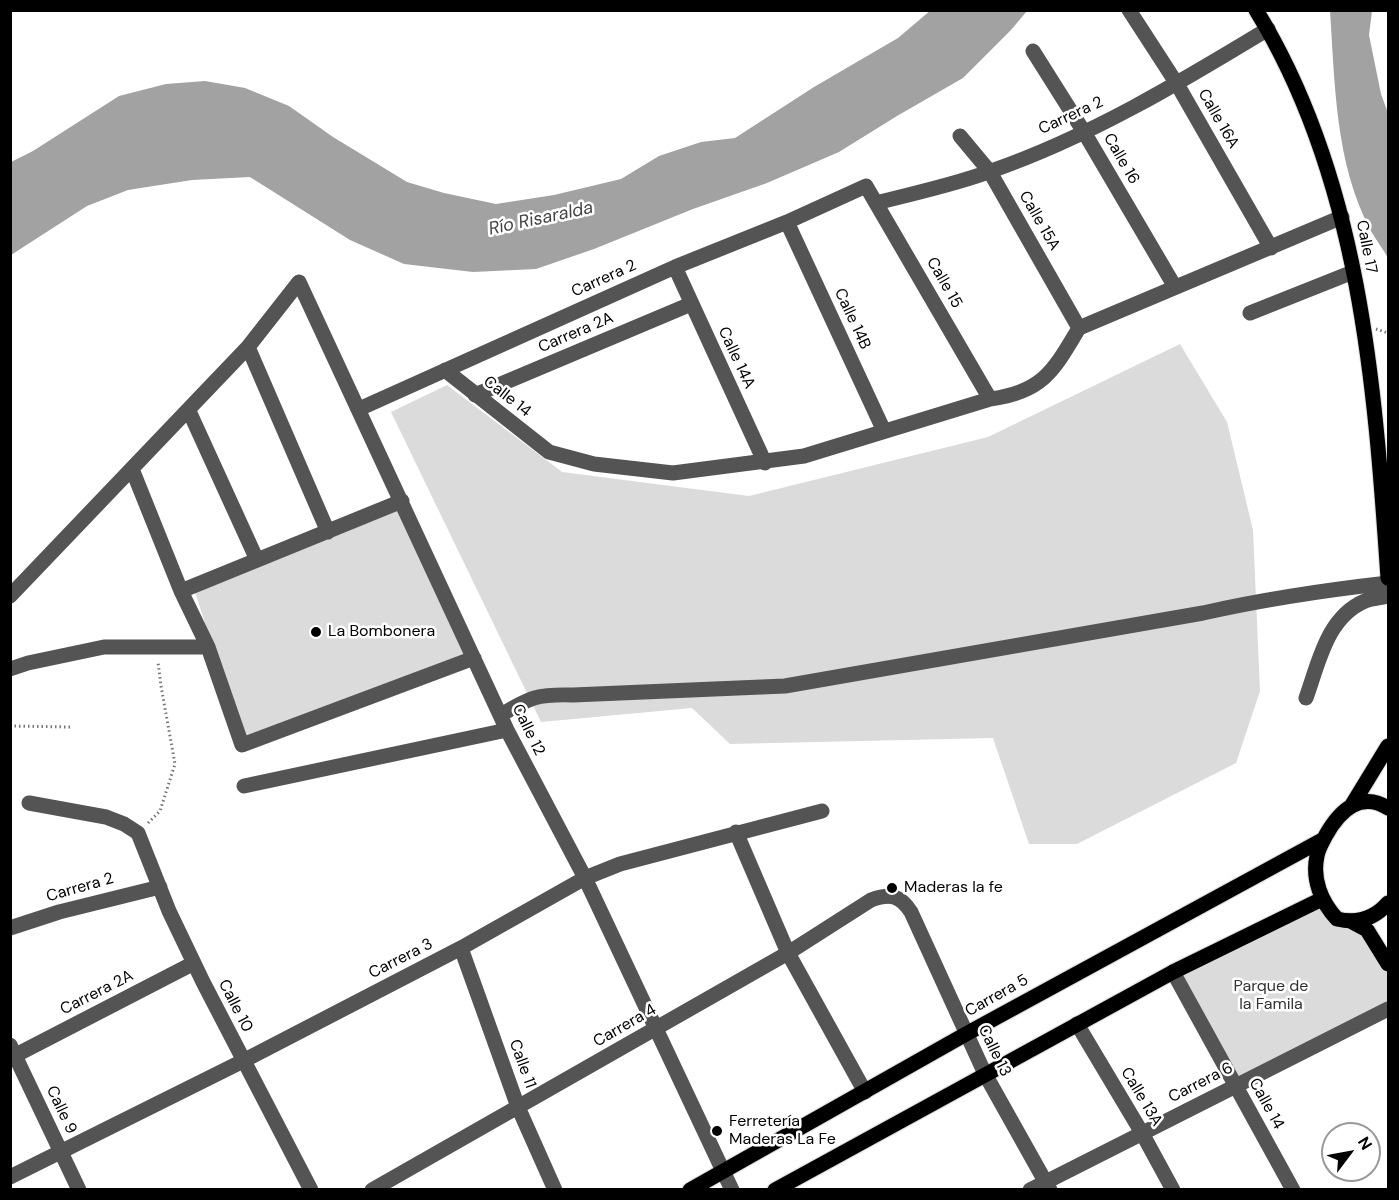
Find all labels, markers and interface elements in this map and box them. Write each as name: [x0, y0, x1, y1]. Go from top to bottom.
street label: Calle 16A: [1193, 86, 1243, 152]
street label: Carrera 2: [1036, 93, 1106, 139]
street label: Calle 16: [1099, 130, 1143, 188]
street label: Calle 15A: [1014, 188, 1064, 254]
water label: Río Risaralda: [487, 197, 595, 241]
street label: Calle 17: [1351, 219, 1381, 275]
street label: Calle 15: [922, 254, 966, 312]
street label: Carrera 2: [569, 256, 639, 302]
street label: Calle 14B: [830, 285, 874, 353]
street label: Carrera 2A: [536, 309, 616, 357]
street label: Calle 14A: [713, 324, 759, 392]
street label: Calle 14: [479, 372, 535, 422]
place label: La Bombonera: [328, 622, 435, 642]
marker: La Bombonera: [309, 625, 323, 639]
street label: Calle 12: [507, 701, 549, 759]
street label: Carrera 2: [44, 869, 116, 907]
place label: Maderas la fe: [904, 878, 1003, 898]
marker: Maderas la fe: [885, 881, 899, 895]
street label: Carrera 3: [366, 935, 436, 983]
street label: Carrera 2A: [57, 966, 137, 1020]
street label: Carrera 5: [962, 971, 1032, 1021]
street label: Calle 10: [214, 976, 256, 1036]
park label: Parque de la Famila: [1234, 977, 1308, 1015]
street label: Carrera 4: [590, 1000, 660, 1052]
street label: Calle 13: [973, 1022, 1015, 1080]
street label: Calle 11: [504, 1037, 540, 1091]
street label: Carrera 6: [1166, 1059, 1236, 1107]
street label: Calle 13A: [1116, 1064, 1166, 1130]
street label: Calle 14: [1244, 1075, 1288, 1133]
street label: Calle 9: [42, 1083, 80, 1137]
place label: Ferretería Maderas La Fe: [729, 1112, 836, 1150]
north arrow: [1321, 1122, 1381, 1182]
marker: Ferretería Maderas La Fe: [710, 1124, 724, 1138]
text: N: [1353, 1133, 1377, 1154]

